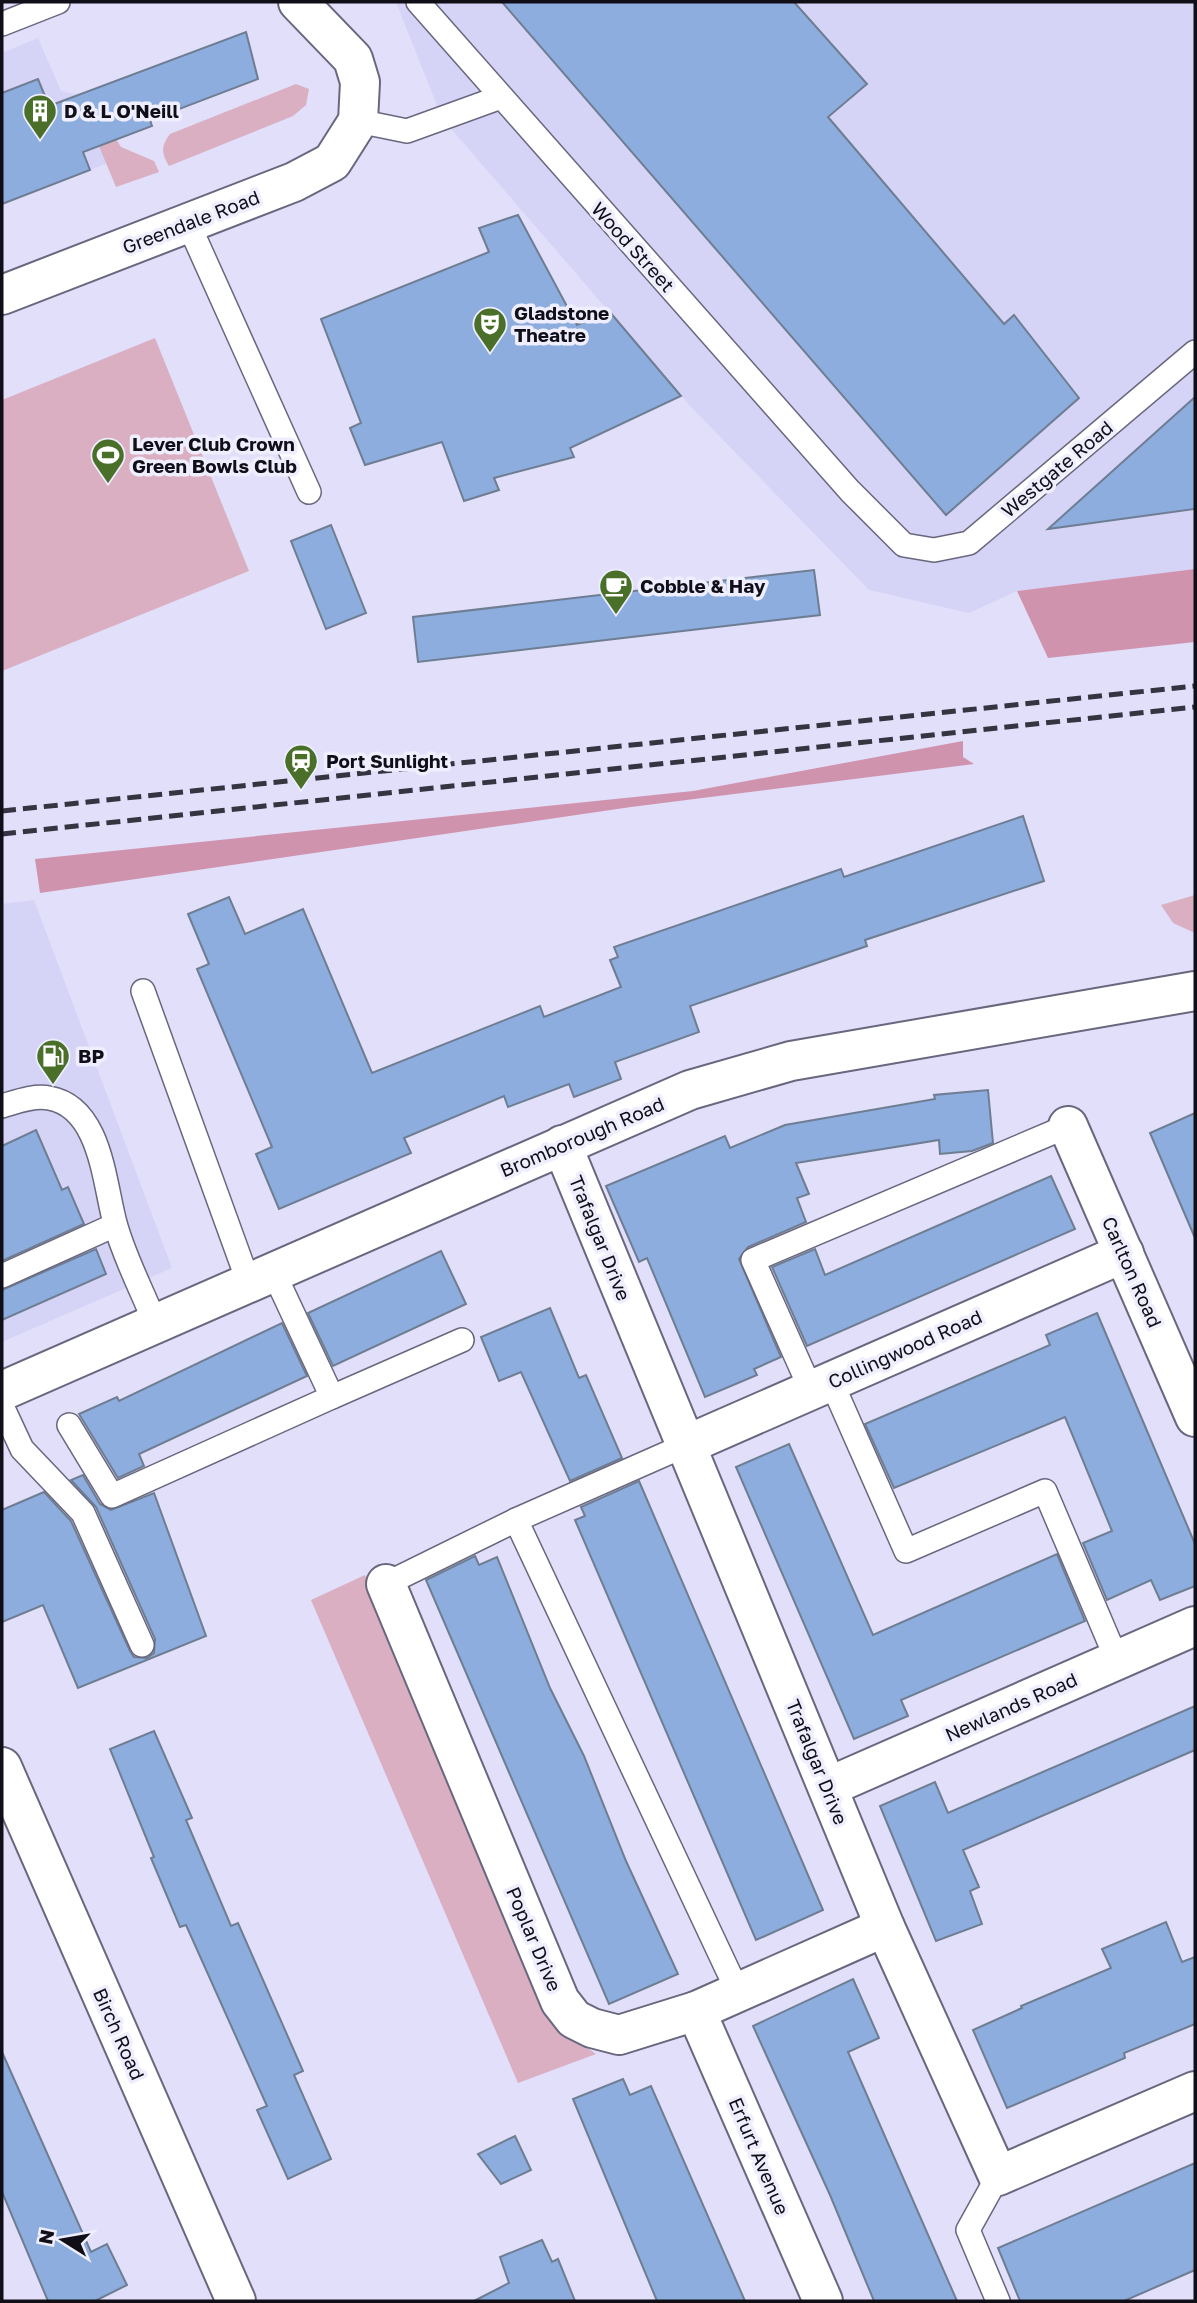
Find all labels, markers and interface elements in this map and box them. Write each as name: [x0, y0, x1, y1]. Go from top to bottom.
building icon: D & L O'Neill: [21, 92, 59, 141]
place label: D & L O'Neill: [64, 99, 179, 122]
street label: Greendale Road: [119, 185, 263, 258]
street label: Wood Street: [587, 197, 680, 296]
place label: Gladstone Theatre: [514, 301, 609, 346]
theatre icon: Gladstone Theatre: [471, 305, 509, 354]
street label: Westgate Road: [996, 415, 1117, 522]
place label: Lever Club Crown Green Bowls Club: [132, 432, 297, 477]
sports icon: Lever Club Crown Green Bowls Club: [89, 436, 127, 485]
cafe icon: Cobble & Hay: [597, 567, 635, 616]
place label: Cobble & Hay: [640, 574, 766, 597]
station icon: Port Sunlight: [282, 742, 320, 791]
place label: Port Sunlight: [326, 749, 448, 772]
fuel station icon: BP: [34, 1037, 72, 1086]
place label: BP: [78, 1044, 104, 1067]
street label: Bromborough Road: [496, 1092, 667, 1182]
street label: Trafalgar Drive: [565, 1172, 636, 1304]
street label: Carlton Road: [1098, 1213, 1167, 1331]
street label: Collingwood Road: [824, 1304, 985, 1393]
street label: Newlands Road: [941, 1667, 1080, 1746]
street label: Trafalgar Drive: [782, 1696, 853, 1828]
street label: Poplar Drive: [502, 1883, 567, 1995]
street label: Birch Road: [89, 1984, 150, 2083]
street label: Erfurt Avenue: [724, 2094, 794, 2218]
north arrow: [28, 2205, 98, 2275]
text: N: [33, 2227, 58, 2246]

